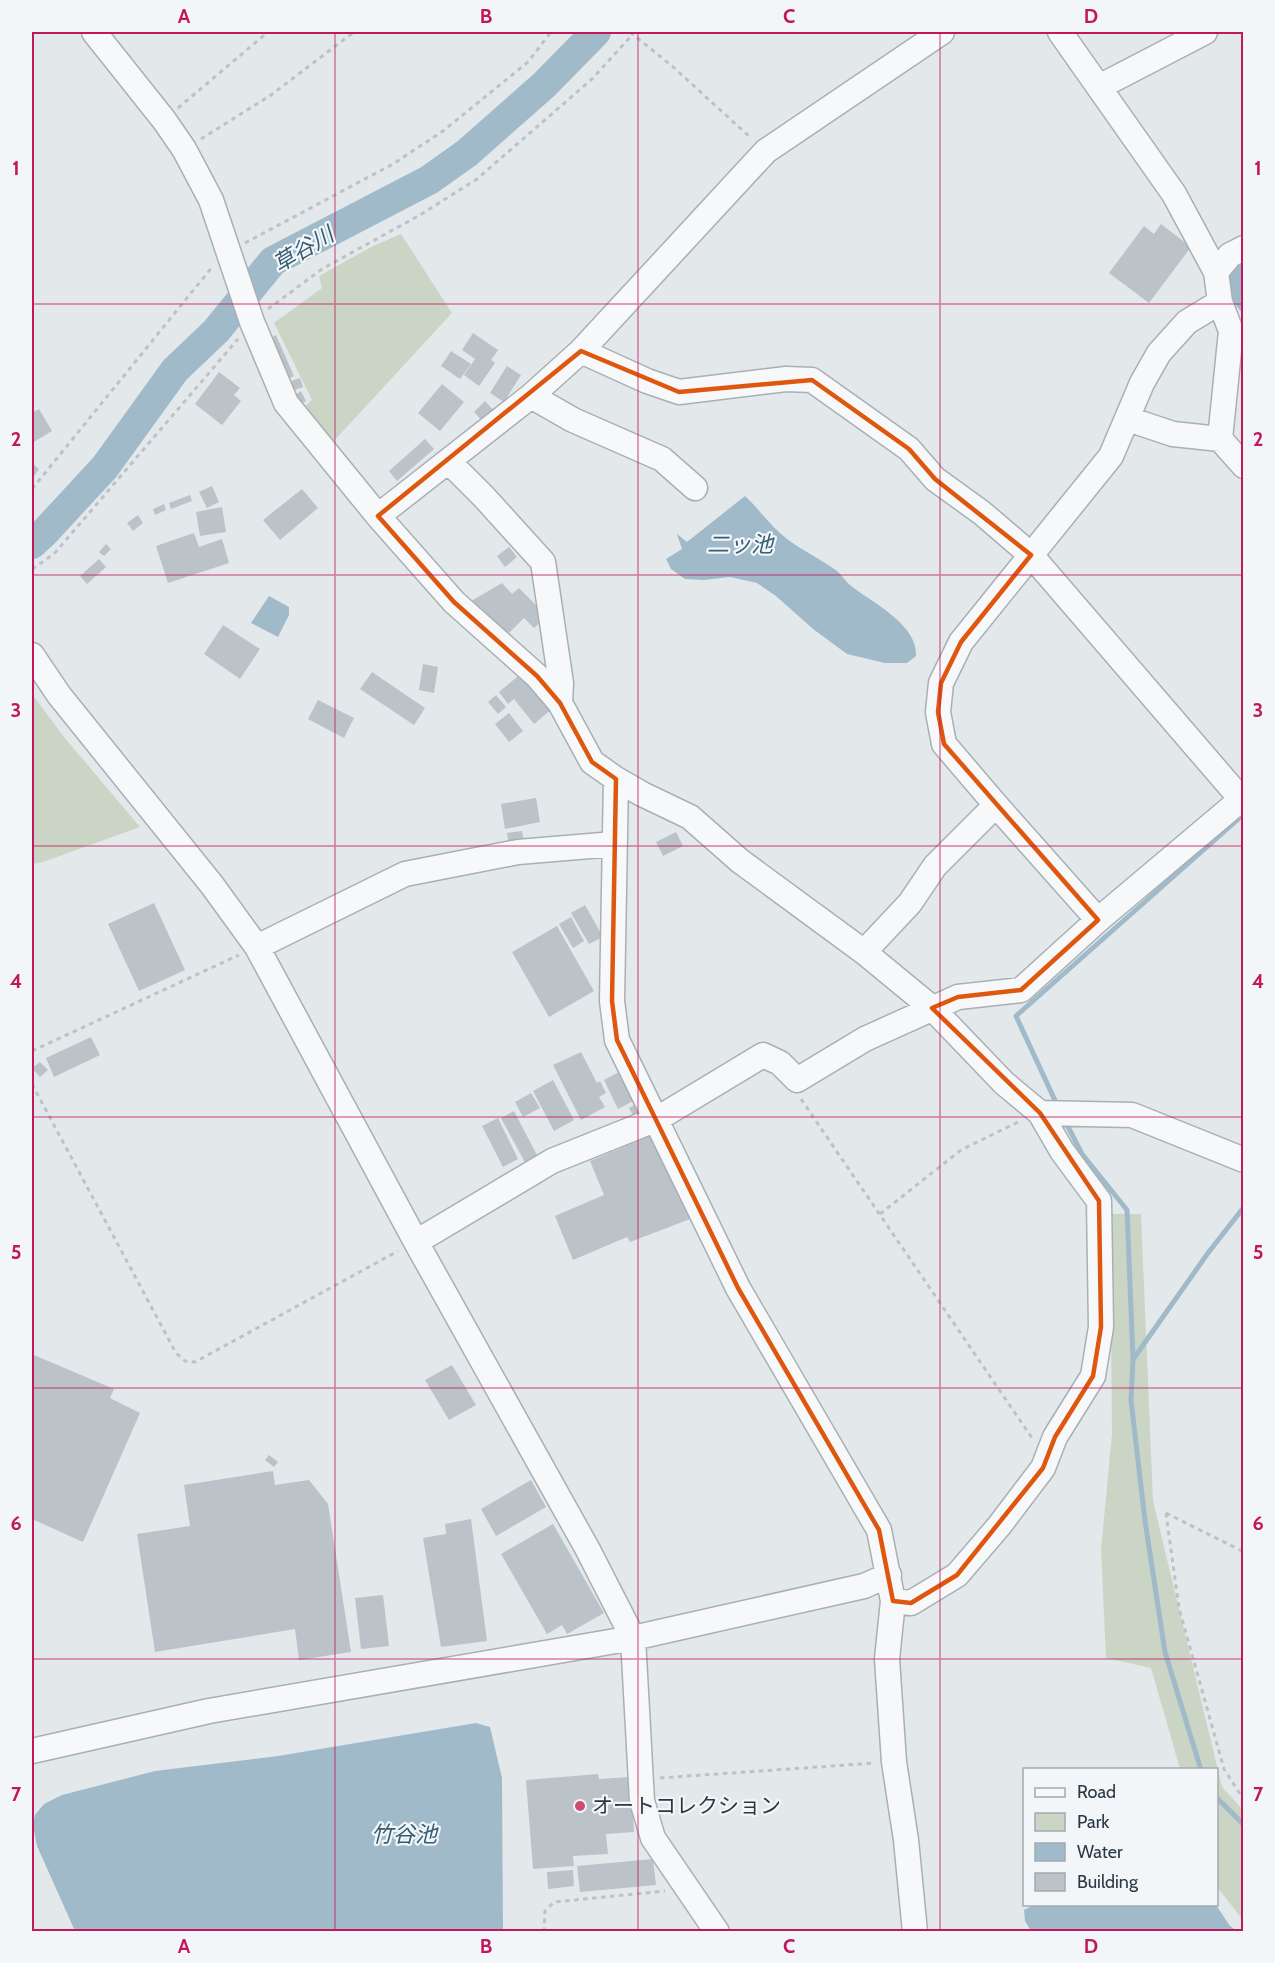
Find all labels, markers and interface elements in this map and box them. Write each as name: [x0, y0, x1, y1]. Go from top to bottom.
text: A: [178, 4, 191, 28]
text: B: [480, 4, 492, 28]
text: C: [783, 4, 795, 28]
text: D: [1084, 4, 1098, 28]
text: 1: [12, 156, 20, 180]
text: 1: [1254, 156, 1262, 180]
water label: 草谷川: [268, 220, 340, 278]
text: 2: [11, 427, 21, 451]
text: 2: [1253, 427, 1263, 451]
water label: 二ッ池: [707, 531, 775, 558]
text: 3: [11, 698, 21, 722]
text: 3: [1253, 698, 1263, 722]
text: 4: [10, 969, 22, 993]
text: 4: [1252, 969, 1264, 993]
text: 5: [11, 1240, 21, 1264]
text: 5: [1253, 1240, 1263, 1264]
text: 6: [10, 1511, 22, 1535]
text: 6: [1252, 1511, 1264, 1535]
legend: [1023, 1768, 1218, 1906]
text: Road: [1077, 1781, 1116, 1803]
text: 7: [11, 1782, 22, 1806]
text: 7: [1253, 1782, 1264, 1806]
place label: オートコレクション: [592, 1793, 781, 1818]
marker: オートコレクション: [573, 1799, 587, 1813]
text: Park: [1077, 1811, 1110, 1833]
water label: 竹谷池: [371, 1821, 439, 1848]
text: Water: [1077, 1841, 1123, 1863]
text: Building: [1077, 1871, 1139, 1893]
text: A: [178, 1934, 191, 1958]
text: B: [480, 1934, 492, 1958]
text: C: [783, 1934, 795, 1958]
text: D: [1084, 1934, 1098, 1958]

